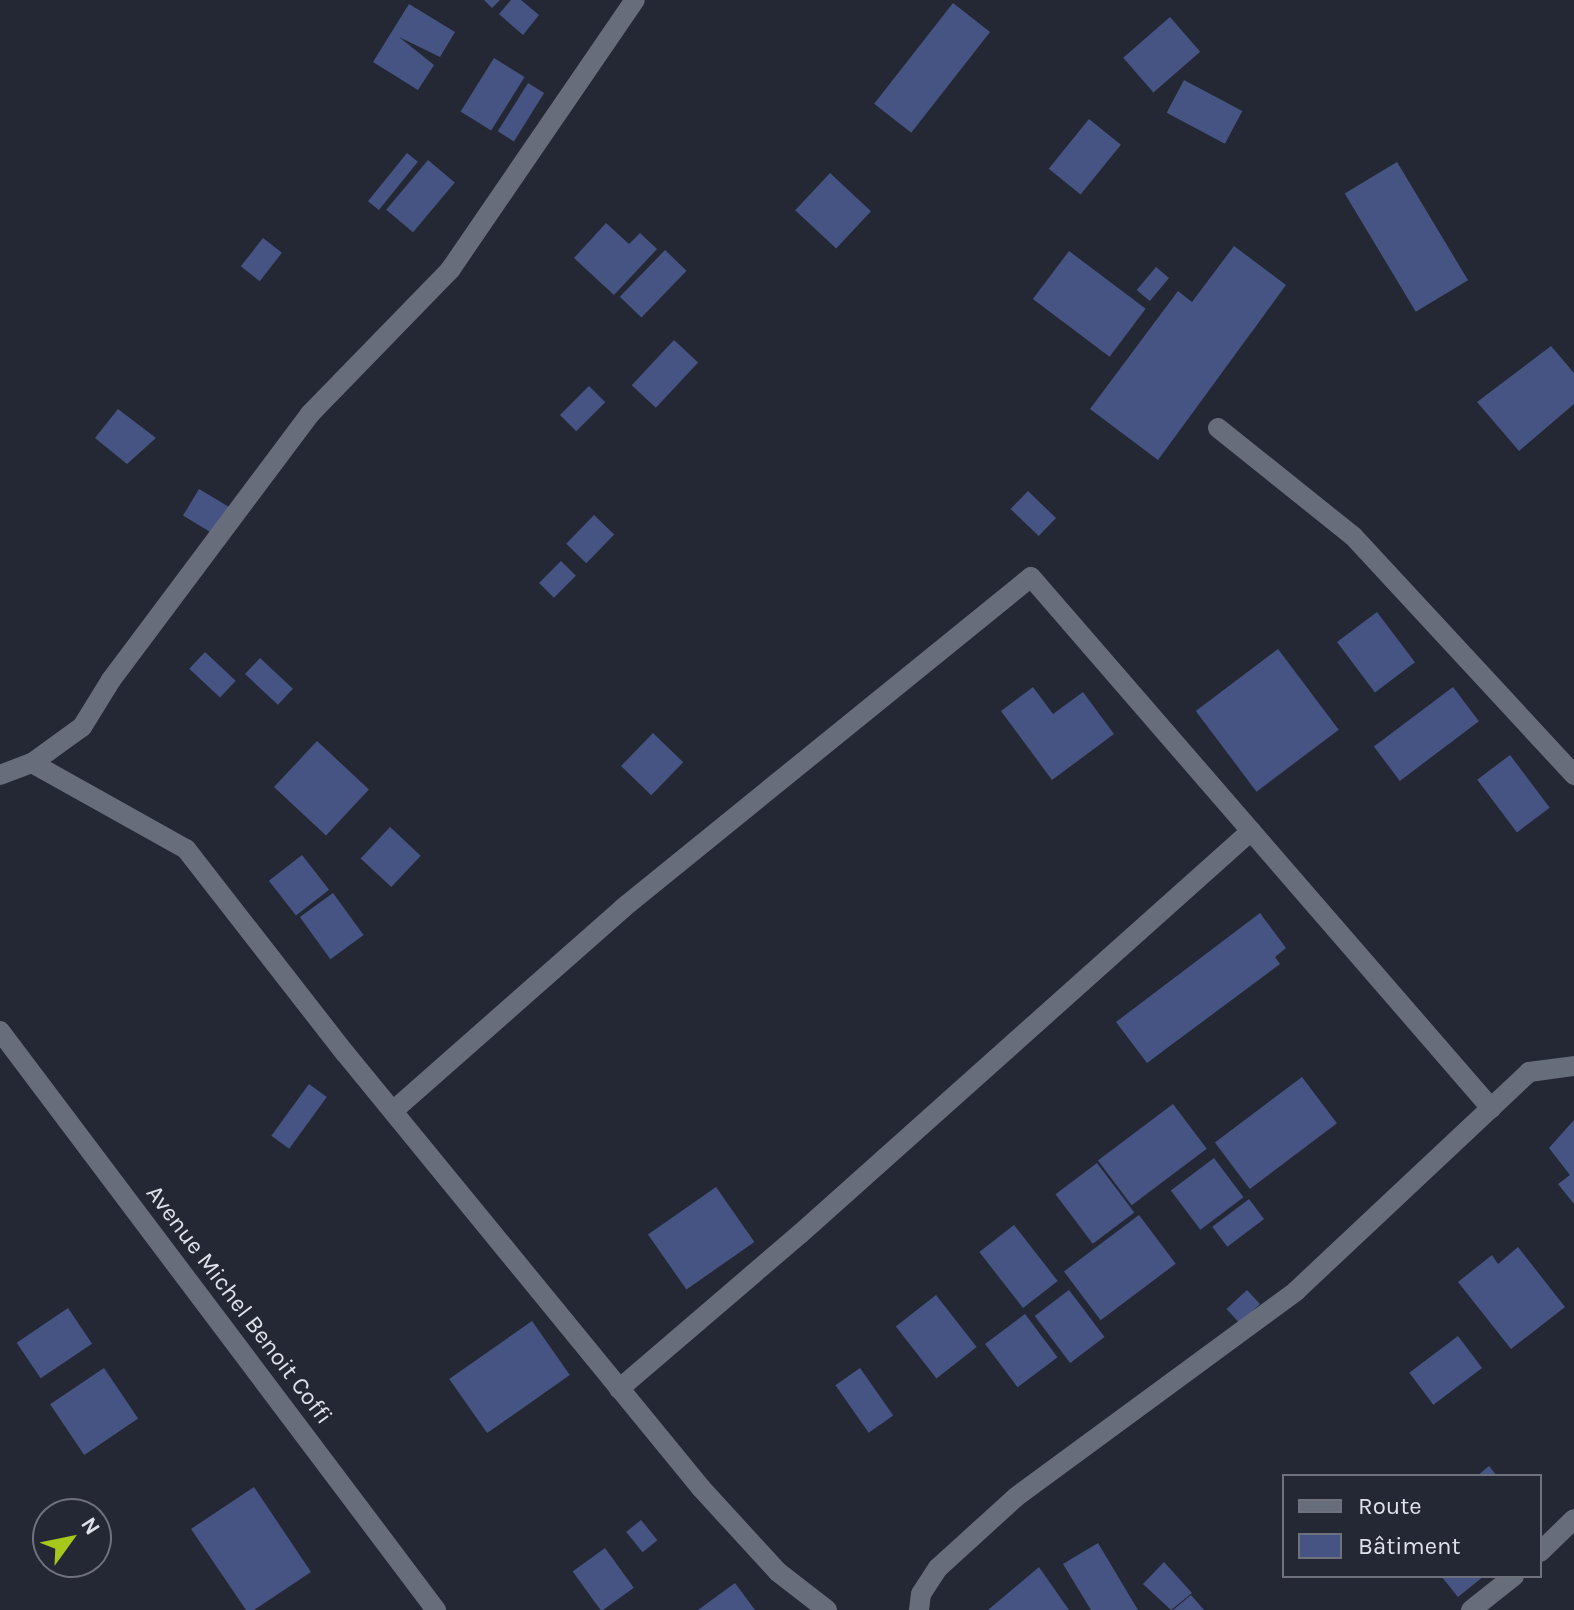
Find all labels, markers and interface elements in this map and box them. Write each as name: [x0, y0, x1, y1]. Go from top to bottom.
street label: Avenue Michel Benoit Coffi: [140, 1180, 338, 1430]
legend: [1282, 1474, 1542, 1578]
text: Route: [1358, 1492, 1422, 1520]
north arrow: [32, 1498, 112, 1578]
text: N: [75, 1512, 106, 1540]
text: Bâtiment: [1358, 1532, 1461, 1560]

